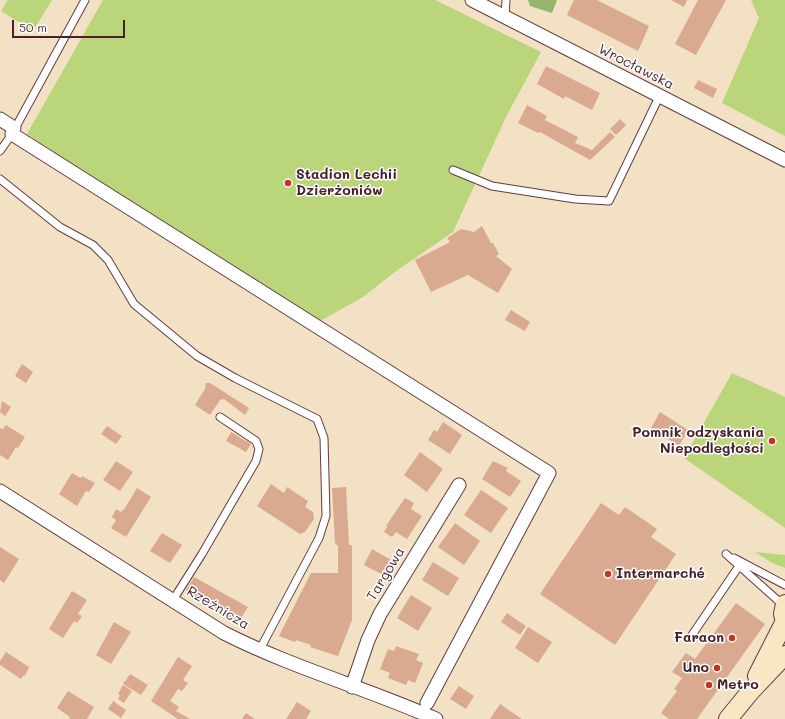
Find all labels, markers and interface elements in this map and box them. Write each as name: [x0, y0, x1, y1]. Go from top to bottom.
scale bar: [14, 12, 127, 38]
text: 50 m: [19, 19, 47, 35]
street label: Wrocławska: [595, 41, 677, 93]
place label: Stadion Lechii Dzierżoniów: [296, 167, 397, 200]
marker: Stadion Lechii Dzierżoniów: [283, 178, 293, 188]
place label: Pomnik odzyskania Niepodległości: [632, 425, 764, 458]
marker: Pomnik odzyskania Niepodległości: [767, 436, 777, 446]
street label: Targowa: [363, 544, 409, 604]
place label: Intermarché: [616, 566, 705, 582]
marker: Intermarché: [603, 569, 613, 579]
street label: Rzeźnicza: [184, 583, 252, 633]
place label: Faraon: [674, 630, 724, 646]
marker: Faraon: [727, 633, 737, 643]
place label: Uno: [683, 660, 709, 676]
marker: Uno: [712, 663, 722, 673]
place label: Metro: [717, 677, 759, 693]
marker: Metro: [704, 680, 714, 690]

